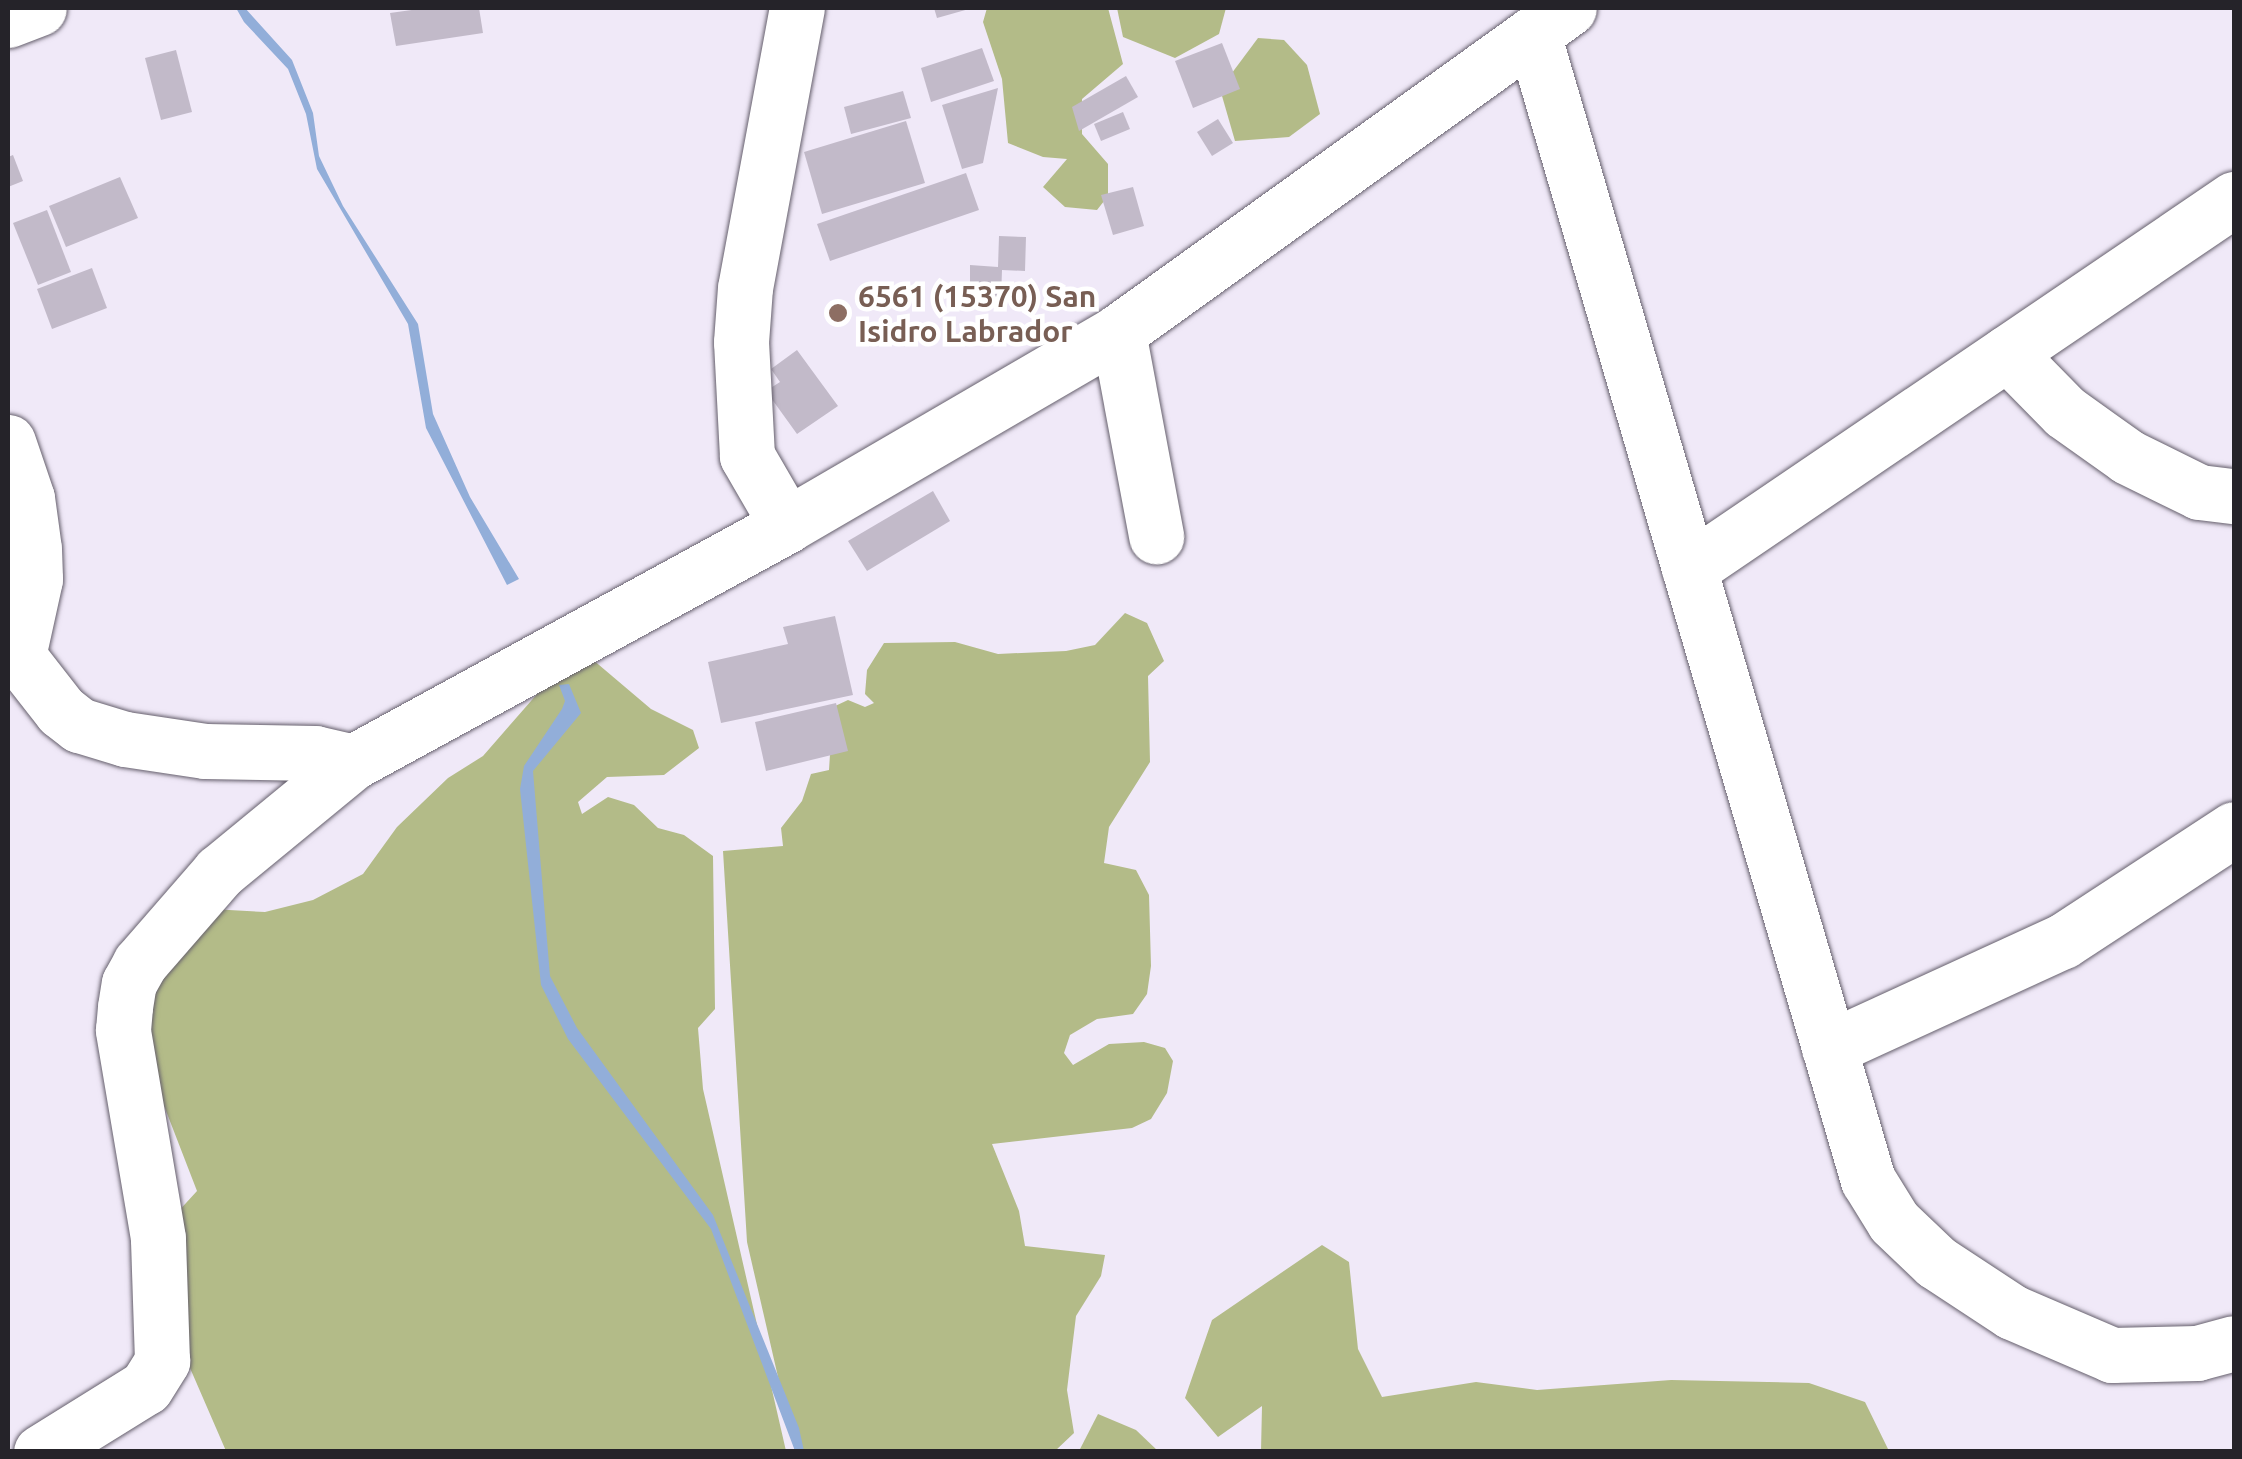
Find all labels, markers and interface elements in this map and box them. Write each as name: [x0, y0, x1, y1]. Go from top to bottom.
place label: 6561 (15370) San Isidro Labrador: [858, 278, 1096, 348]
marker: 6561 (15370) San Isidro Labrador: [827, 302, 849, 324]

